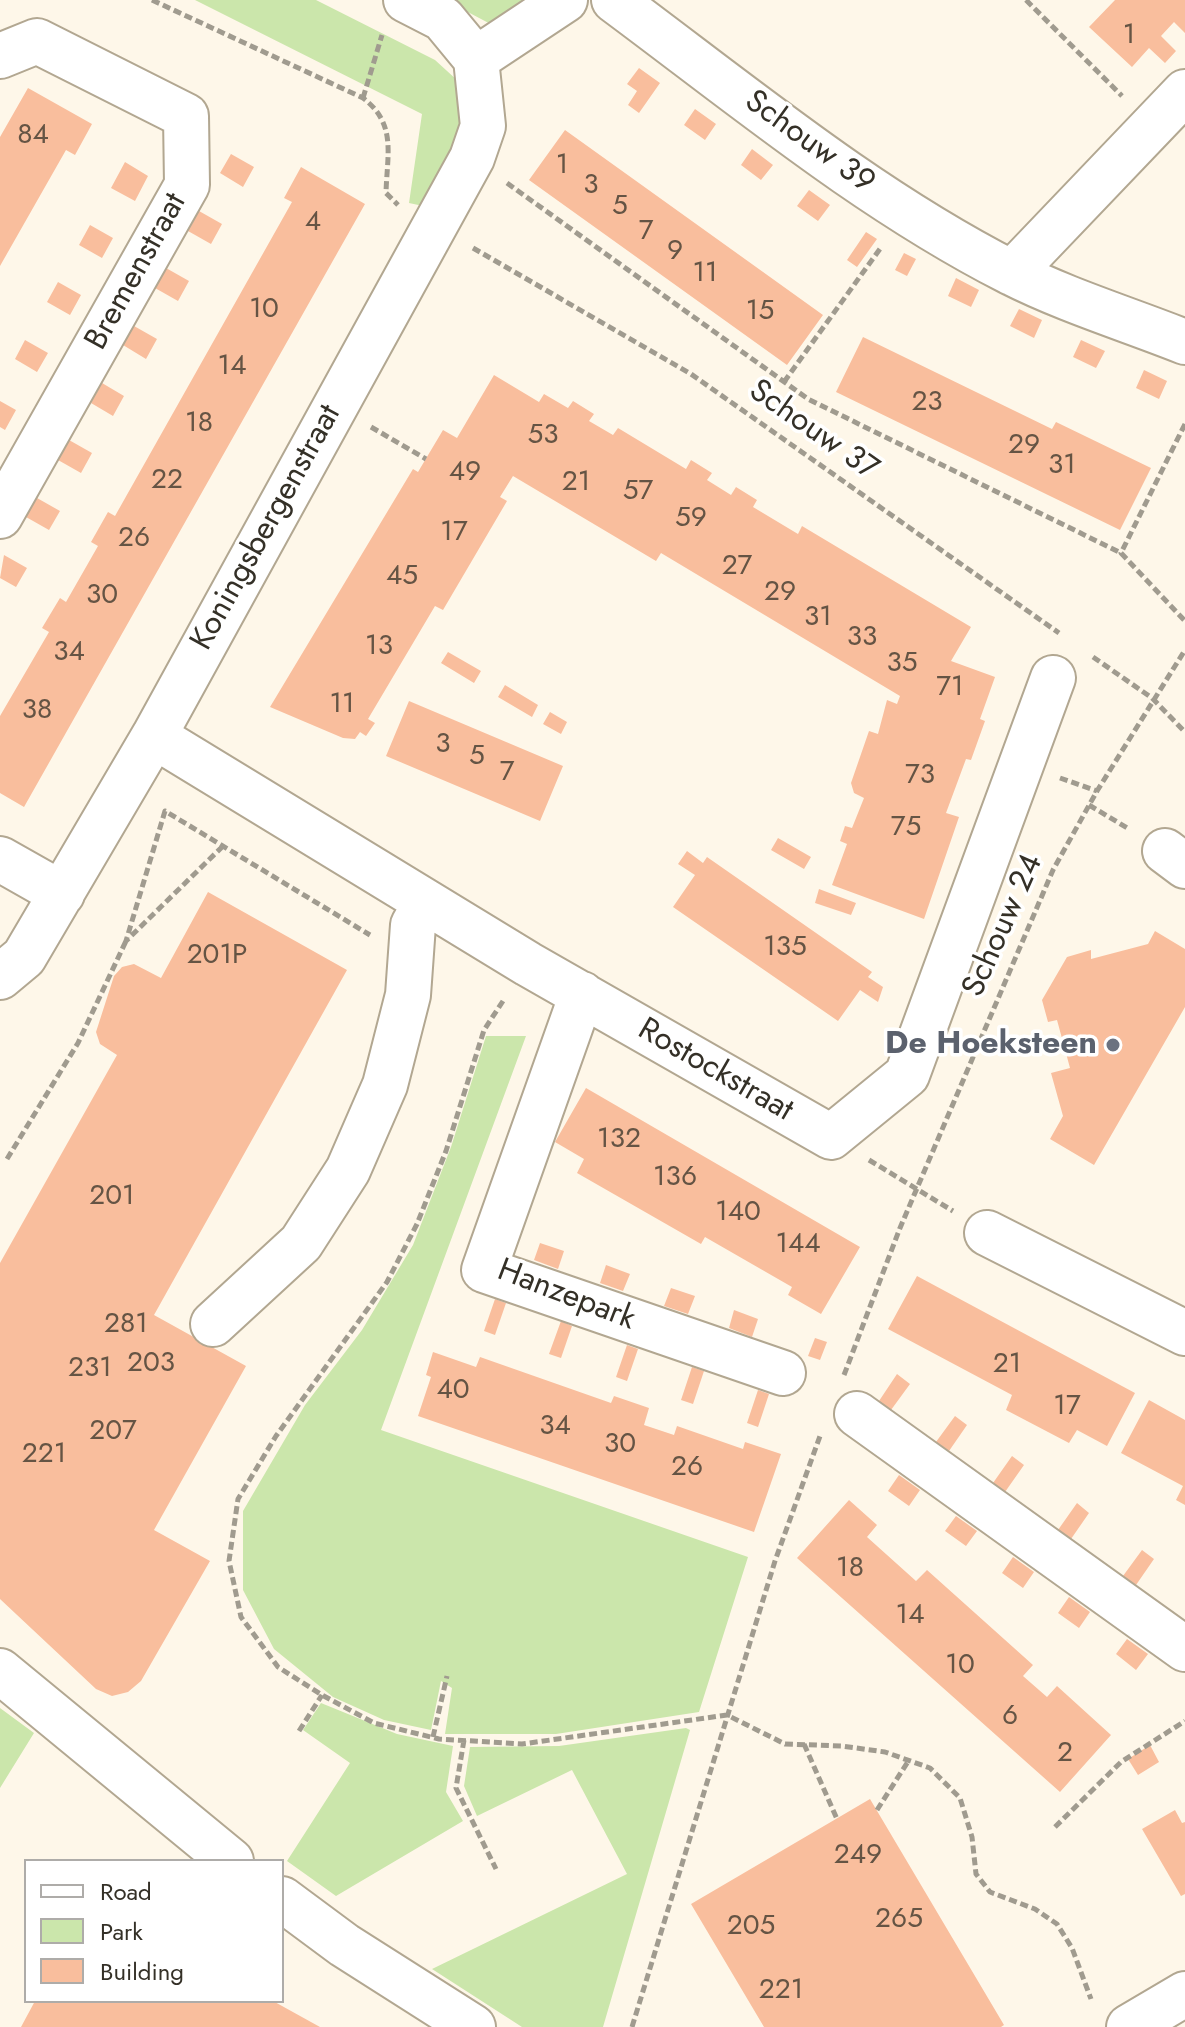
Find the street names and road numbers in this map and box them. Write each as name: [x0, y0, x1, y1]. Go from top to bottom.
street label: Schouw 39: [737, 83, 881, 203]
street label: Bremenstraat: [78, 187, 196, 357]
street label: Schouw 37: [741, 373, 885, 489]
street label: Koningsbergenstraat: [184, 399, 350, 657]
street label: Schouw 24: [956, 849, 1052, 1003]
street label: Rostockstraat: [631, 1011, 799, 1131]
street label: Hanzepark: [492, 1252, 640, 1340]

